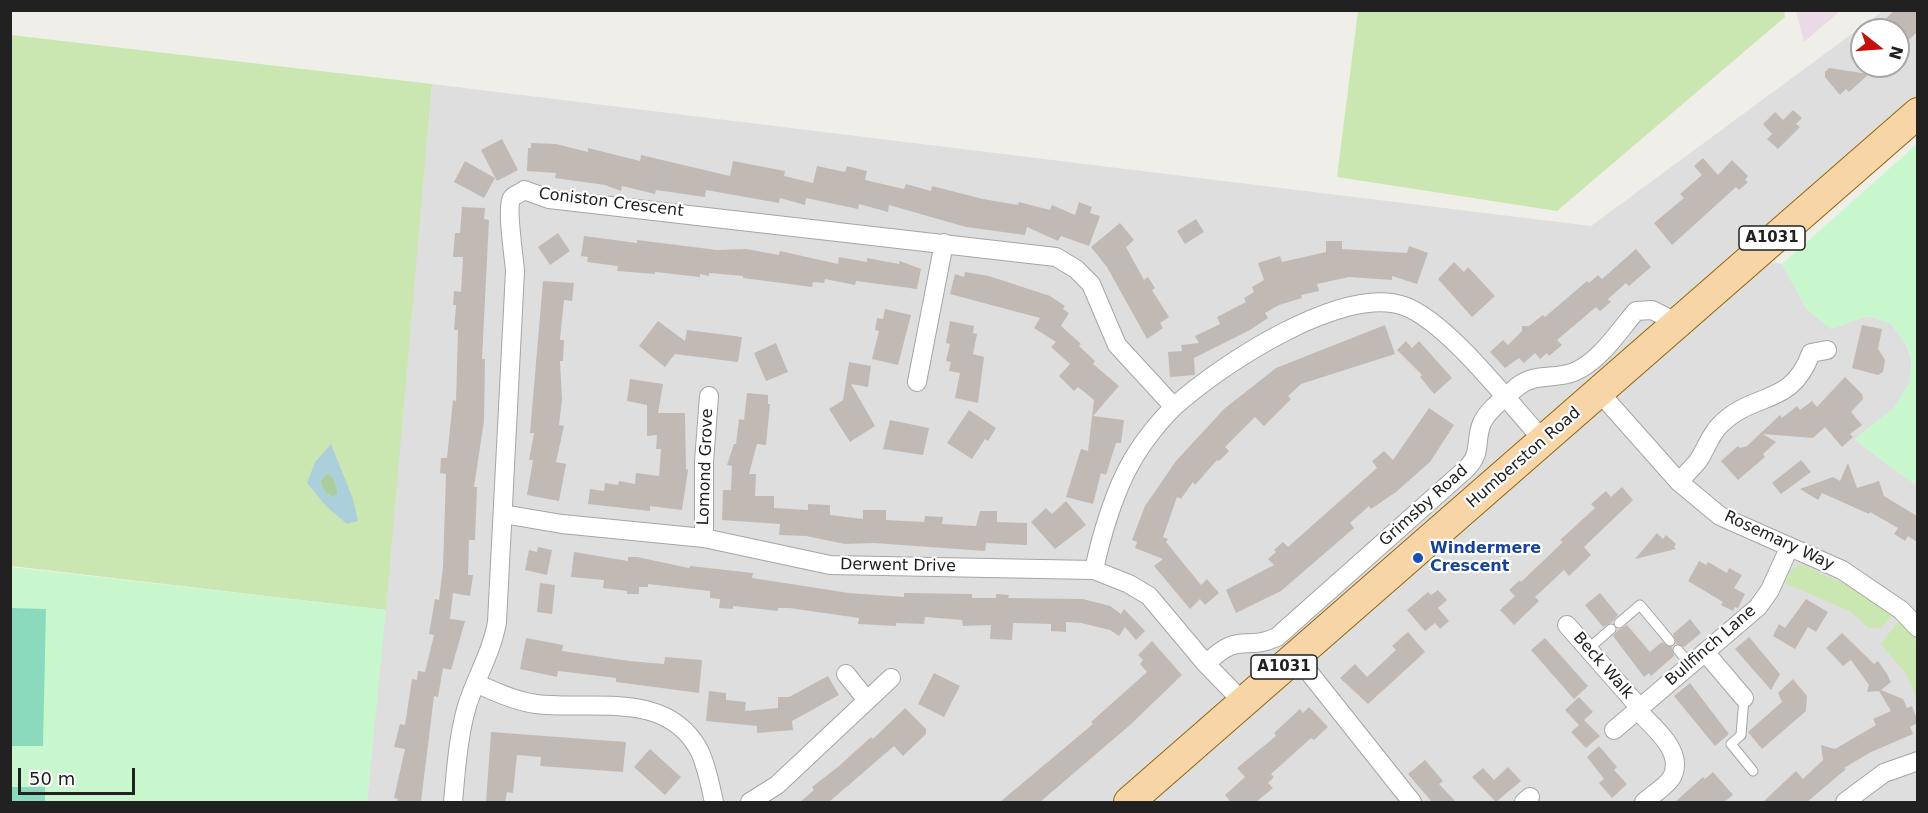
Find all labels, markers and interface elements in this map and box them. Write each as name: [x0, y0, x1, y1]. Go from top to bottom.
north arrow: [1850, 18, 1910, 78]
text: N: [1885, 44, 1907, 62]
street label: Coniston Crescent: [537, 185, 685, 221]
road number: A1031: [1739, 226, 1805, 250]
street label: Humberston Road: [1463, 403, 1585, 513]
street label: Lomond Grove: [694, 408, 718, 526]
street label: Grimsby Road: [1376, 461, 1472, 551]
street label: Rosemary Way: [1721, 507, 1837, 575]
place label: Windermere Crescent: [1430, 539, 1541, 577]
marker: Windermere Crescent: [1411, 551, 1425, 565]
street label: Derwent Drive: [840, 555, 956, 577]
street label: Bullfinch Lane: [1662, 602, 1760, 690]
street label: Beck Walk: [1569, 629, 1637, 703]
road number: A1031: [1251, 655, 1317, 679]
scale bar: [21, 756, 138, 794]
text: 50 m: [29, 768, 75, 789]

